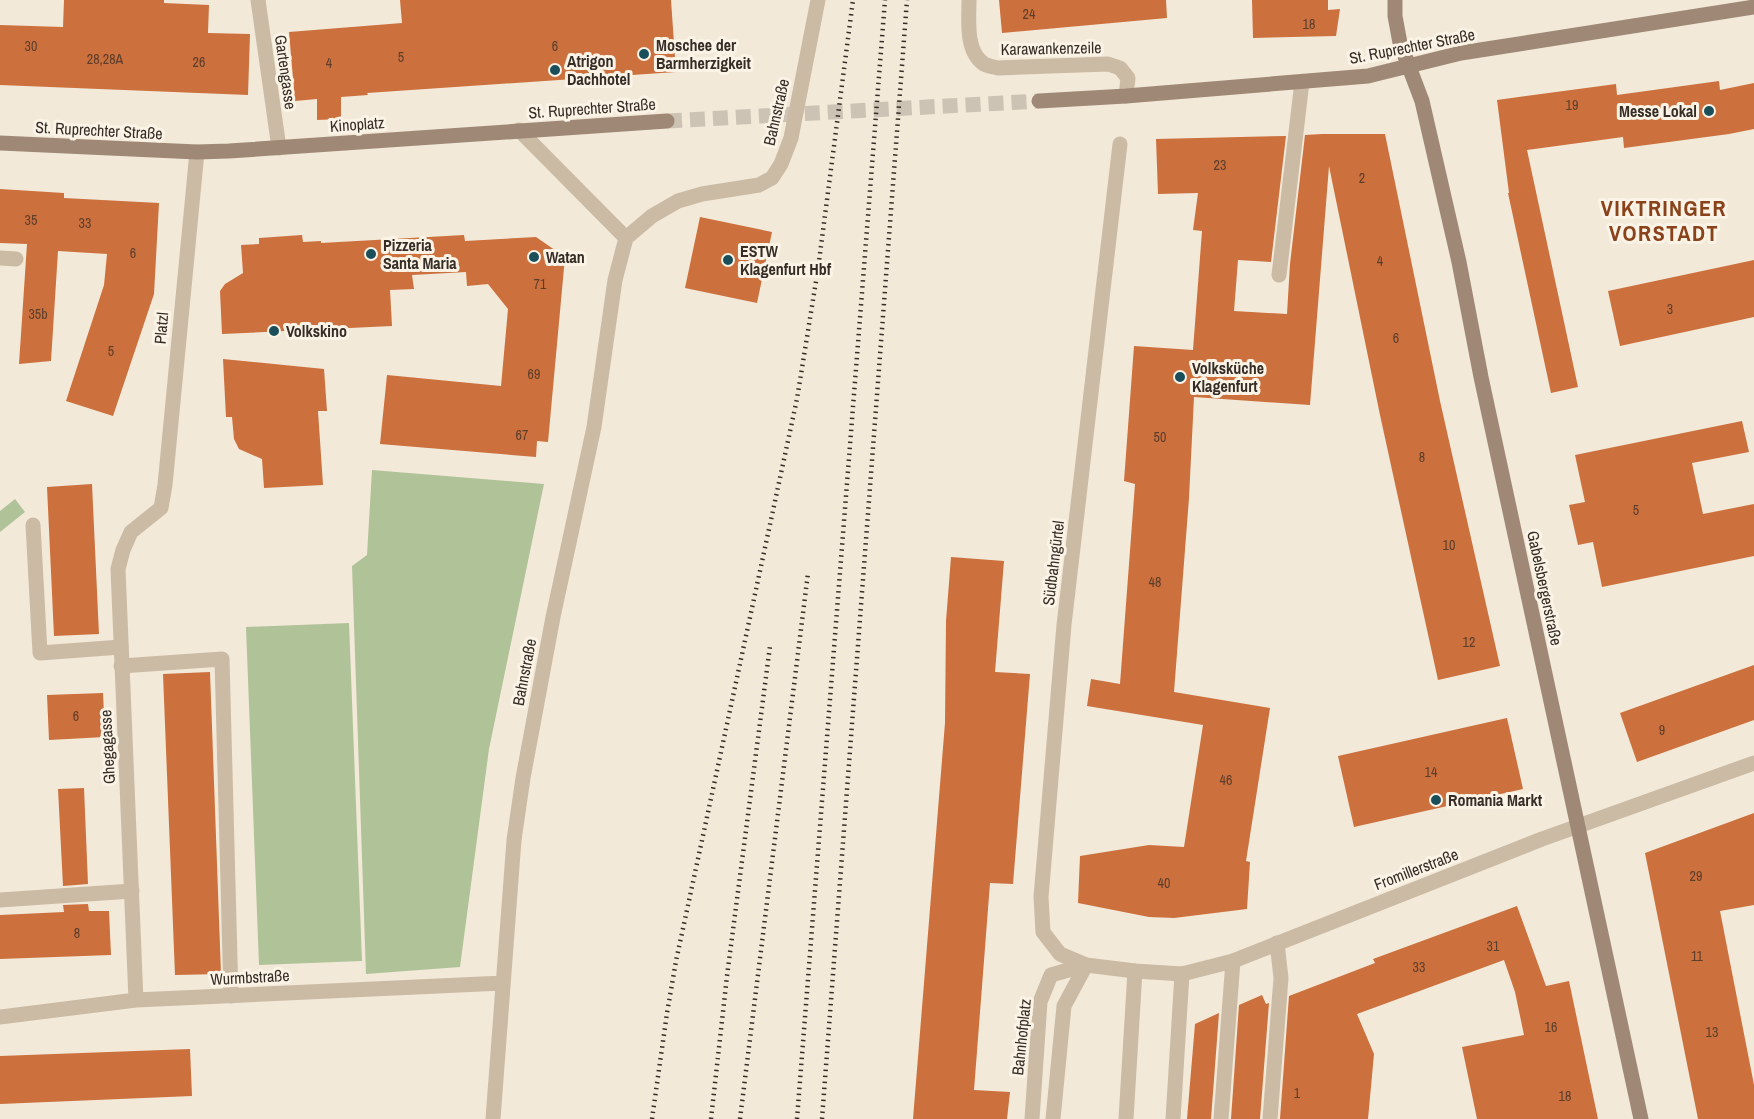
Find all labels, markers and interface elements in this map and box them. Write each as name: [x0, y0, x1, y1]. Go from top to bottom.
house number: 24: [1023, 5, 1036, 23]
house number: 18: [1303, 15, 1315, 33]
street label: St. Ruprechter Straße: [1347, 23, 1477, 69]
street label: Gartengasse: [270, 33, 302, 111]
place label: Moschee der Barmherzigkeit: [656, 34, 751, 74]
street label: Karawankenzeile: [1000, 36, 1102, 60]
house number: 30: [25, 37, 37, 55]
house number: 6: [552, 37, 558, 55]
marker: Moschee der Barmherzigkeit: [637, 47, 651, 61]
house number: 5: [398, 48, 404, 66]
house number: 28,28A: [87, 50, 124, 68]
place label: Atrigon Dachhotel: [567, 50, 630, 90]
house number: 26: [193, 53, 205, 71]
house number: 4: [326, 54, 333, 72]
marker: Atrigon Dachhotel: [548, 63, 562, 77]
street label: Bahnstraße: [758, 76, 794, 148]
street label: St. Ruprechter Straße: [528, 93, 656, 123]
house number: 19: [1566, 96, 1578, 114]
place label: Messe Lokal: [1619, 100, 1697, 122]
marker: Messe Lokal: [1702, 104, 1716, 118]
street label: Kinoplatz: [329, 111, 385, 137]
street label: St. Ruprechter Straße: [35, 116, 163, 144]
house number: 23: [1214, 156, 1226, 174]
house number: 2: [1359, 169, 1365, 187]
district label: VIKTRINGER VORSTADT: [1601, 193, 1727, 248]
house number: 35: [25, 211, 37, 229]
house number: 33: [79, 214, 91, 232]
place label: Pizzeria Santa Maria: [383, 234, 457, 274]
place label: ESTW Klagenfurt Hbf: [740, 240, 832, 280]
house number: 6: [130, 244, 136, 262]
place label: Watan: [546, 246, 585, 268]
marker: Pizzeria Santa Maria: [364, 247, 378, 261]
marker: Watan: [527, 250, 541, 264]
house number: 4: [1377, 252, 1384, 270]
marker: ESTW Klagenfurt Hbf: [721, 253, 735, 267]
house number: 71: [534, 275, 547, 293]
house number: 3: [1667, 300, 1673, 318]
house number: 35b: [28, 305, 48, 323]
street label: Platzl: [149, 311, 173, 345]
place label: Volkskino: [286, 320, 347, 342]
marker: Volkskino: [267, 324, 281, 338]
house number: 6: [1393, 329, 1399, 347]
house number: 5: [108, 342, 114, 360]
place label: Volksküche Klagenfurt: [1192, 357, 1264, 397]
house number: 69: [528, 365, 540, 383]
marker: Volksküche Klagenfurt: [1173, 370, 1187, 384]
house number: 67: [516, 426, 528, 444]
house number: 50: [1154, 428, 1166, 446]
house number: 8: [1419, 448, 1425, 466]
house number: 5: [1633, 501, 1639, 519]
street label: Südbahngürtel: [1037, 519, 1069, 607]
street label: Gabelsbergerstraße: [1522, 529, 1568, 647]
house number: 10: [1443, 536, 1455, 554]
house number: 48: [1149, 573, 1161, 591]
house number: 12: [1463, 633, 1475, 651]
street label: Bahnstraße: [507, 637, 541, 707]
house number: 6: [73, 707, 79, 725]
street label: Ghegagasse: [94, 709, 120, 785]
house number: 9: [1659, 721, 1665, 739]
house number: 14: [1425, 763, 1438, 781]
house number: 46: [1220, 771, 1232, 789]
place label: Romania Markt: [1448, 789, 1543, 811]
marker: Romania Markt: [1429, 793, 1443, 807]
street label: Fromillerstraße: [1371, 843, 1461, 895]
house number: 29: [1690, 867, 1702, 885]
house number: 40: [1158, 874, 1170, 892]
house number: 8: [74, 924, 80, 942]
house number: 31: [1487, 937, 1500, 955]
house number: 11: [1691, 947, 1704, 965]
house number: 33: [1413, 958, 1425, 976]
street label: Wurmbstraße: [210, 964, 290, 990]
street label: Bahnhofplatz: [1006, 997, 1036, 1076]
house number: 16: [1545, 1018, 1557, 1036]
house number: 13: [1706, 1023, 1718, 1041]
house number: 1: [1294, 1084, 1301, 1102]
house number: 18: [1559, 1087, 1571, 1105]

